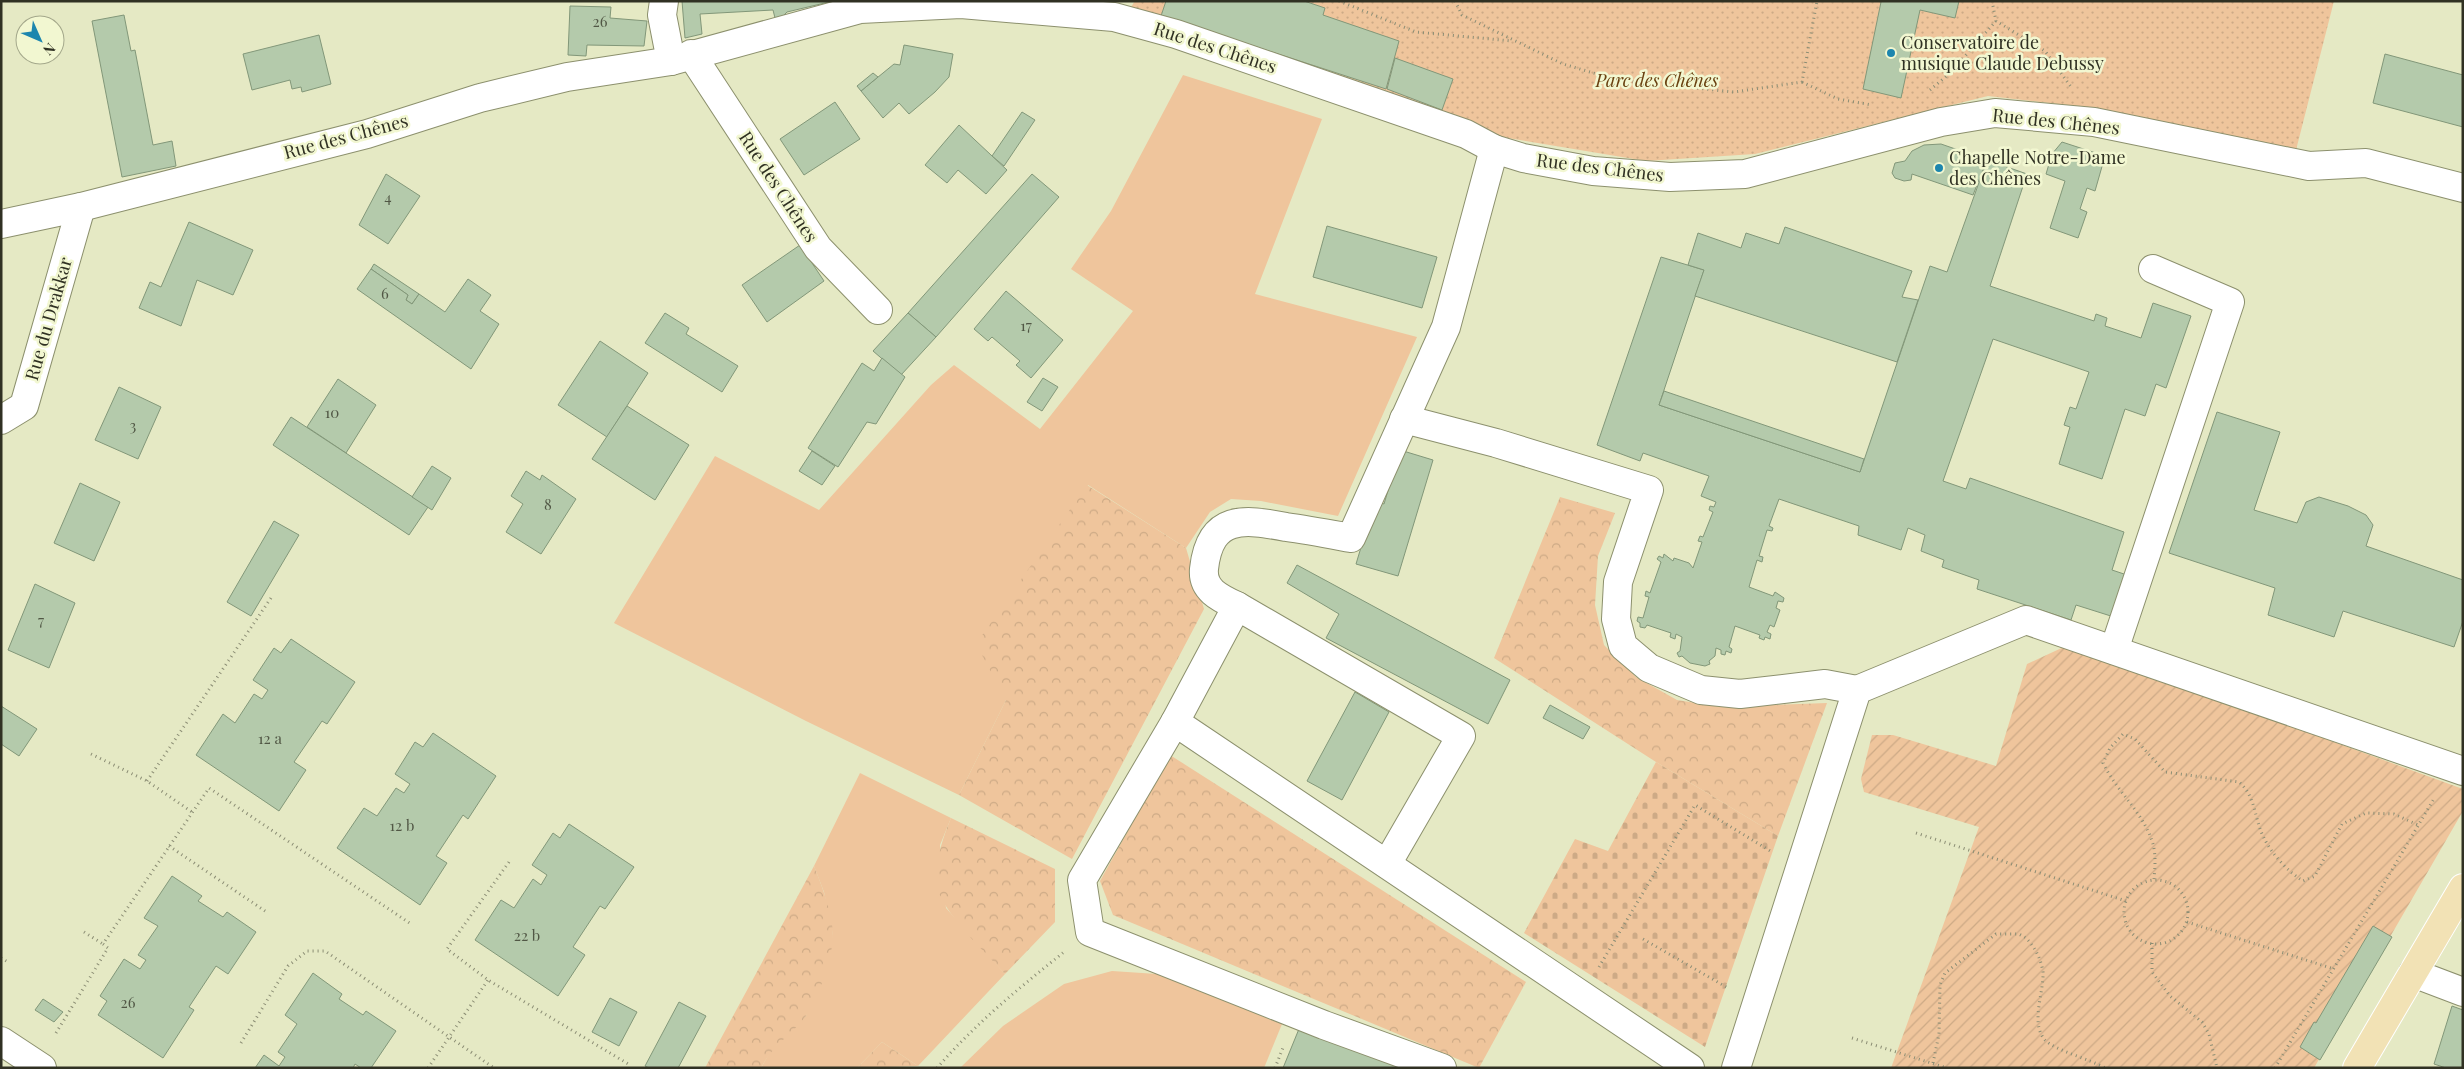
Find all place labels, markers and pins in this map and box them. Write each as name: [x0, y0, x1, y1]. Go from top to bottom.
place label: Conservatoire de musique Claude Debussy: [1901, 30, 2104, 75]
marker: Conservatoire de musique Claude Debussy: [1885, 47, 1897, 59]
place label: Chapelle Notre-Dame des Chênes: [1949, 145, 2126, 190]
marker: Chapelle Notre-Dame des Chênes: [1933, 162, 1945, 174]

